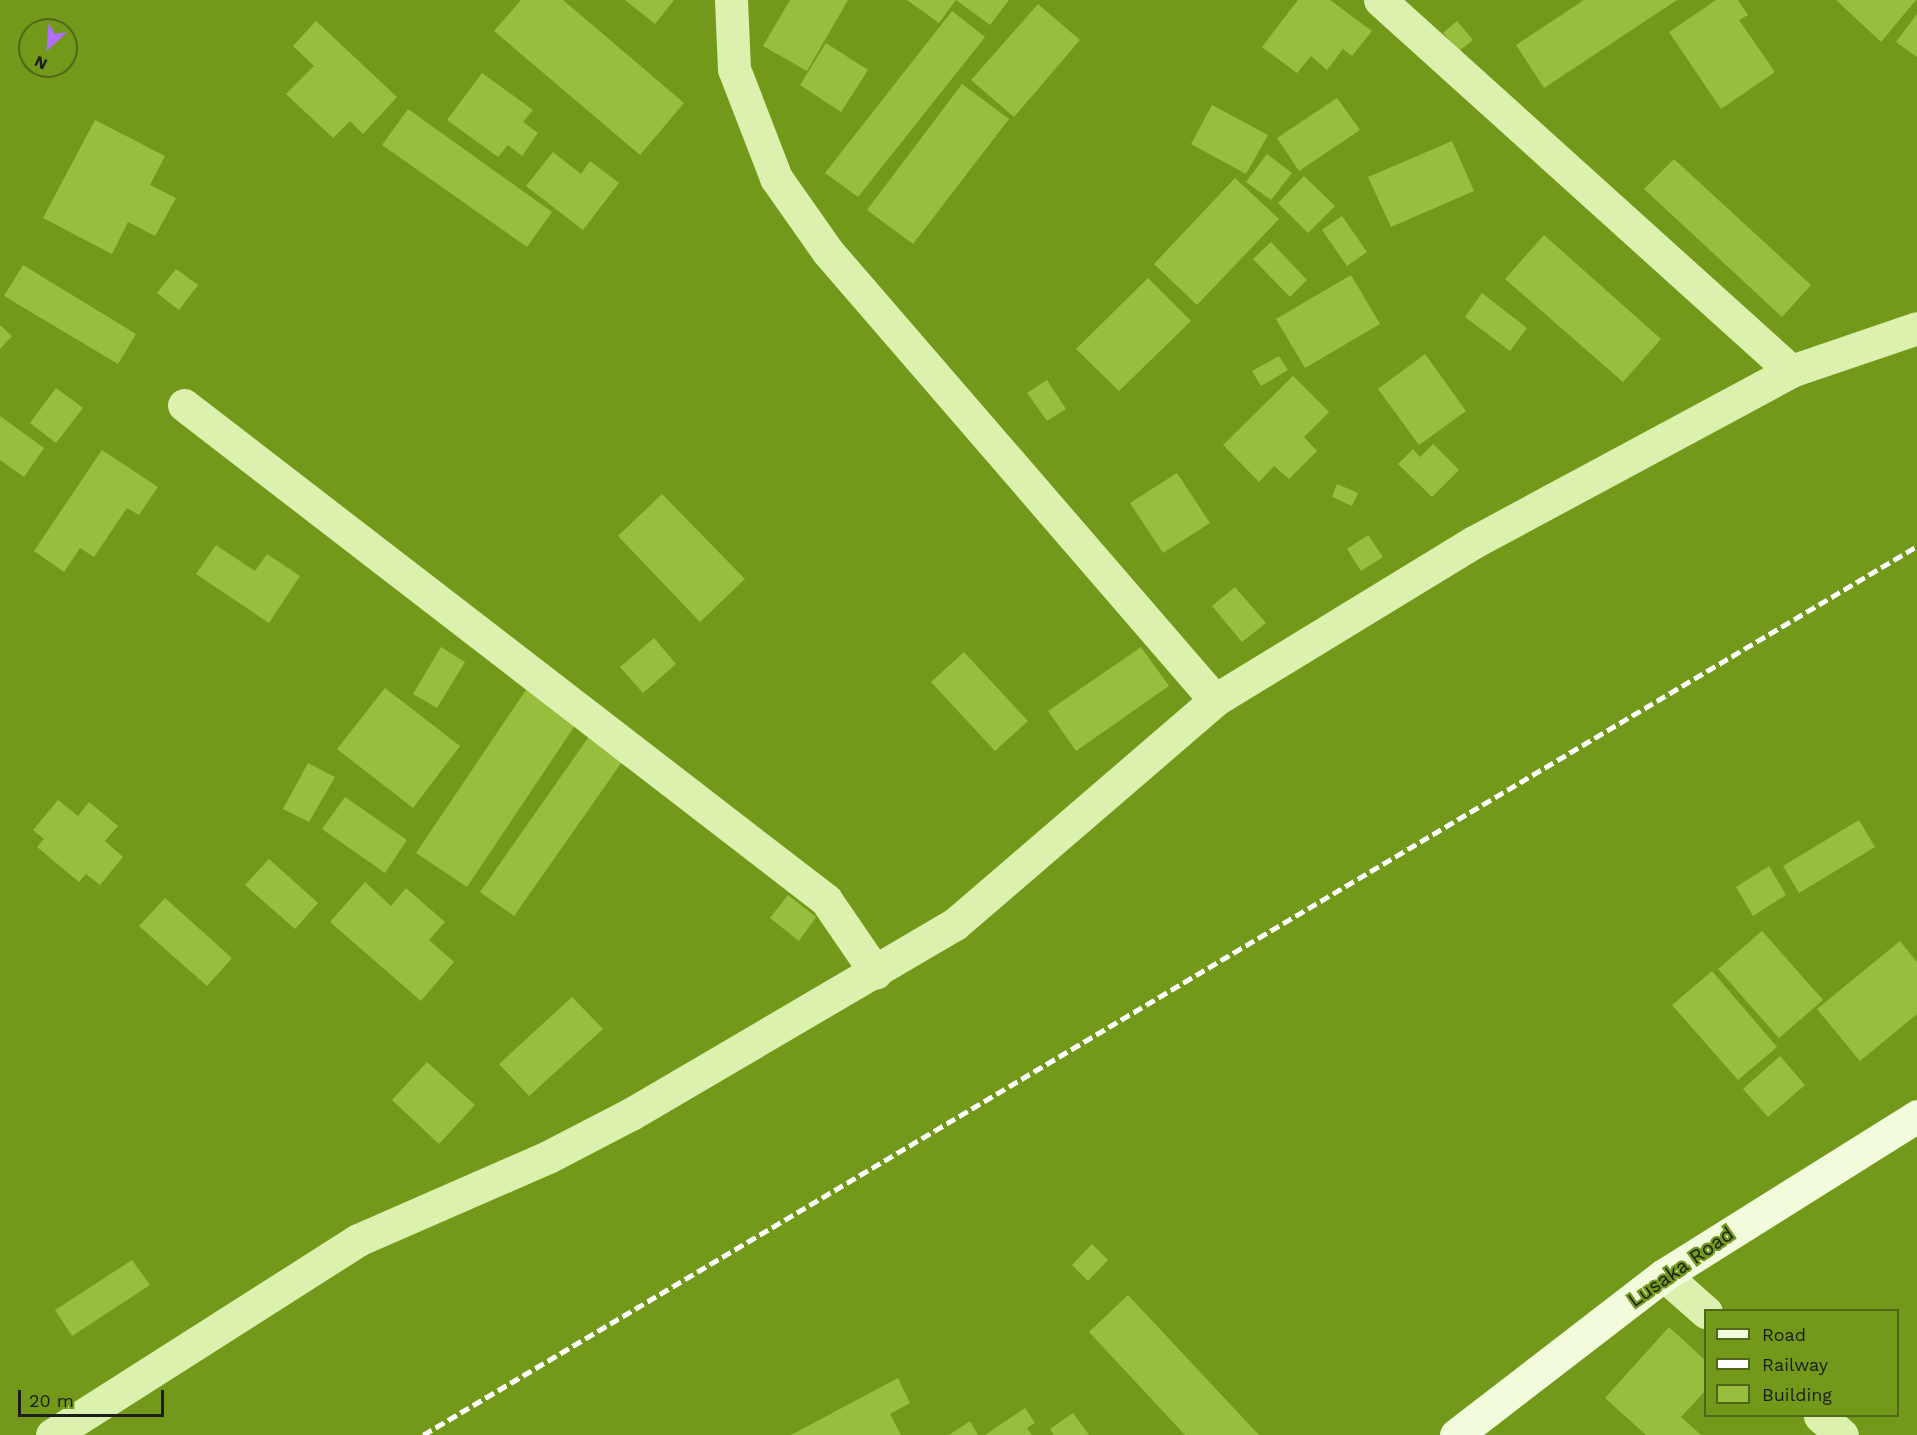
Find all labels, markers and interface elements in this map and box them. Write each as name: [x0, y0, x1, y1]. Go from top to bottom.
north arrow: [18, 18, 78, 78]
text: N: [31, 52, 50, 74]
street label: Lusaka Road: [1623, 1222, 1739, 1312]
legend: [1704, 1309, 1899, 1417]
text: Road: [1762, 1324, 1806, 1345]
text: Railway: [1762, 1354, 1828, 1375]
scale bar: [21, 1378, 166, 1416]
text: Building: [1762, 1384, 1832, 1405]
text: 20 m: [29, 1390, 74, 1411]

